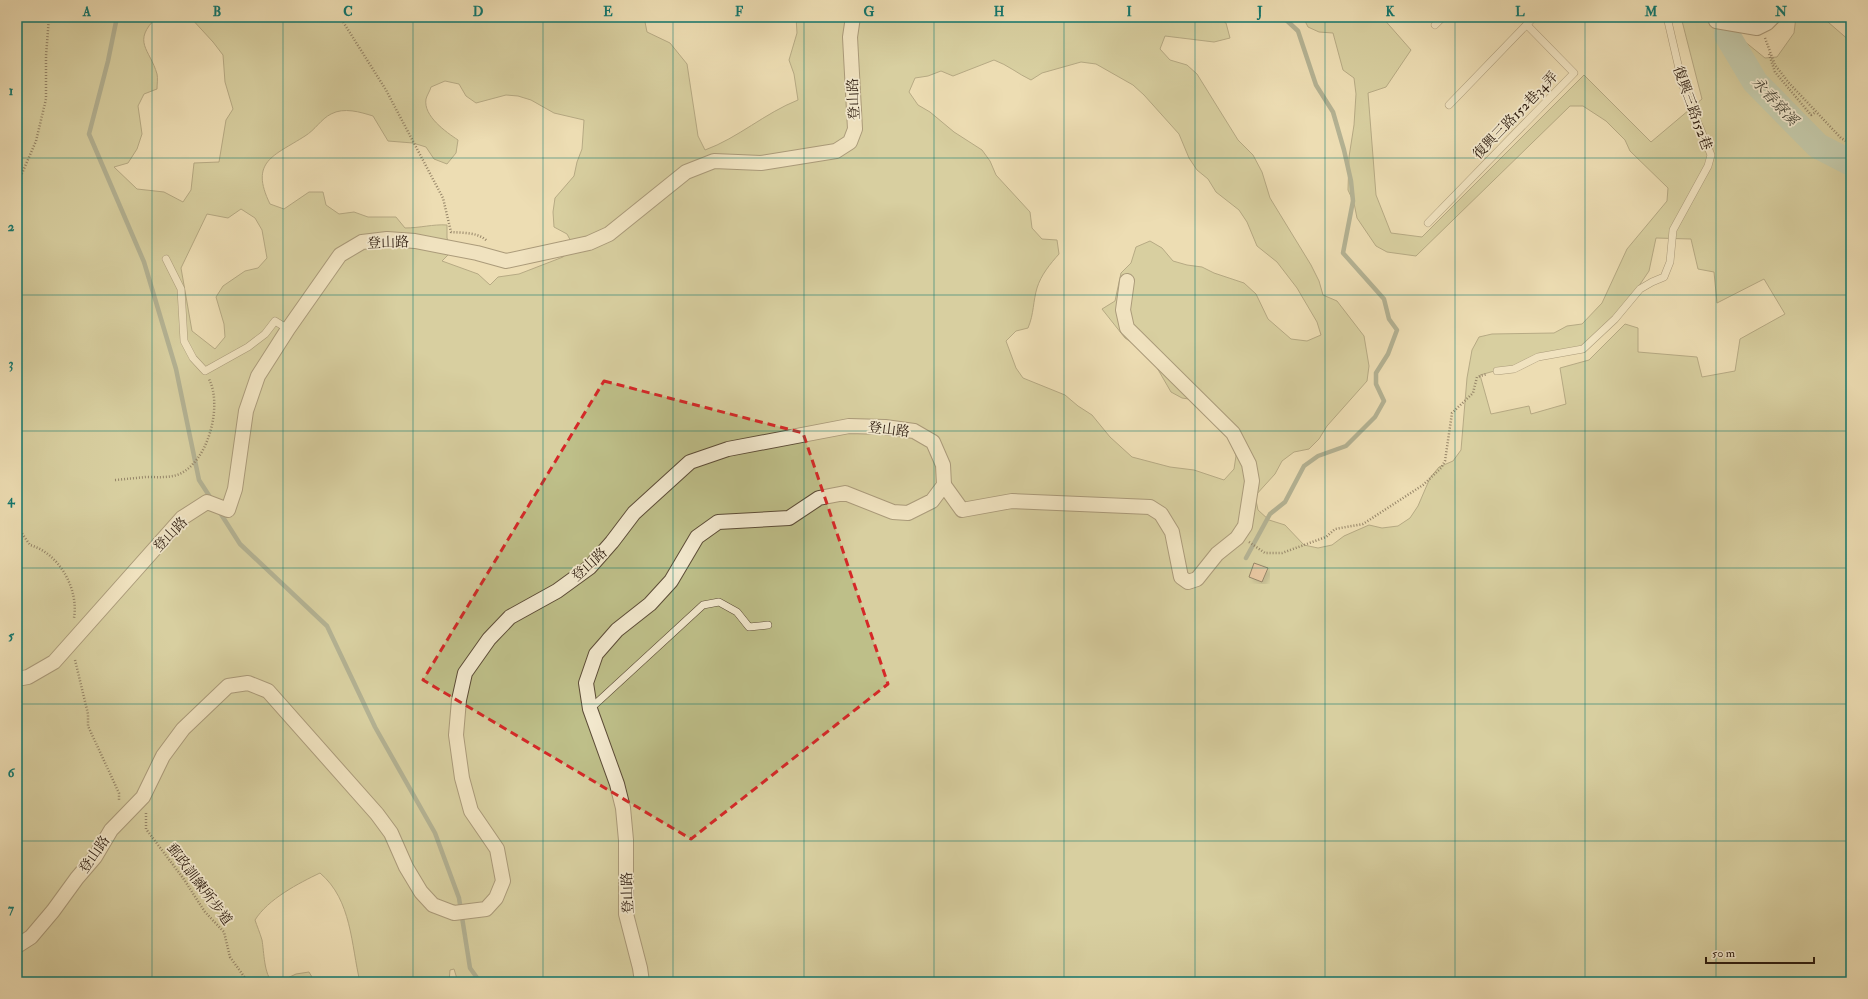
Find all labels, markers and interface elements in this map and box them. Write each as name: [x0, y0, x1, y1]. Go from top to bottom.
text: A: [82, 4, 92, 20]
text: B: [213, 4, 221, 20]
text: C: [343, 4, 353, 20]
text: D: [473, 4, 484, 20]
text: E: [603, 4, 613, 20]
text: F: [735, 4, 744, 20]
text: G: [864, 4, 875, 20]
text: H: [994, 4, 1005, 20]
text: I: [1126, 4, 1132, 20]
text: J: [1256, 4, 1263, 21]
text: K: [1385, 4, 1395, 20]
text: L: [1515, 4, 1525, 20]
text: M: [1644, 4, 1658, 20]
text: N: [1774, 4, 1787, 20]
street label: 復興三路152巷: [1669, 64, 1716, 152]
street label: 復興三路152巷34弄: [1469, 68, 1561, 163]
water label: 永春寮溪: [1747, 73, 1803, 131]
street label: 登山路: [844, 78, 863, 120]
text: 1: [9, 83, 14, 99]
text: 2: [8, 219, 15, 235]
street label: 登山路: [367, 233, 409, 252]
text: 3: [9, 356, 14, 372]
street label: 登山路: [867, 419, 911, 440]
text: 4: [6, 492, 15, 508]
street label: 登山路: [150, 513, 191, 555]
street label: 登山路: [568, 544, 611, 585]
text: 5: [8, 628, 14, 644]
text: 6: [8, 765, 16, 781]
street label: 登山路: [75, 832, 113, 876]
street label: 郵政訓練所步道: [163, 840, 236, 929]
street label: 登山路: [618, 872, 637, 914]
text: 7: [8, 901, 15, 917]
scale bar: [1706, 939, 1814, 965]
text: 50 m: [1712, 946, 1736, 961]

